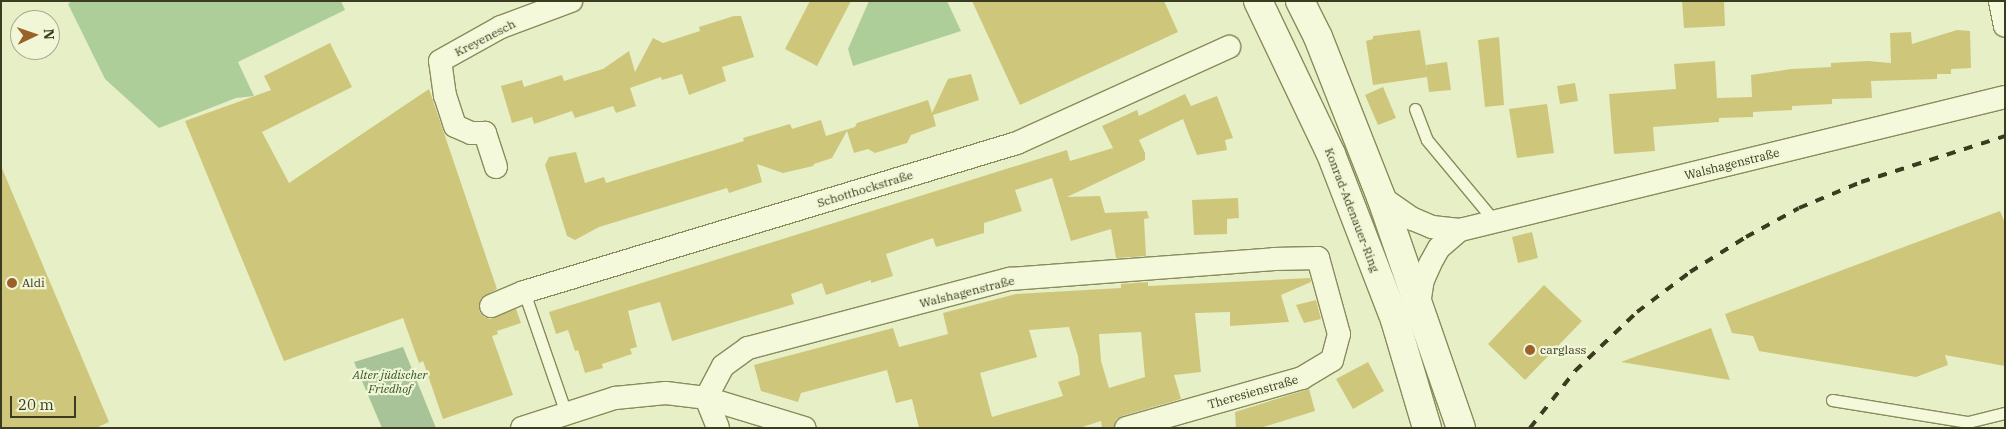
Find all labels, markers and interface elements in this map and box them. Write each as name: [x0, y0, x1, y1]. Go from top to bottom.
north arrow: [10, 10, 60, 60]
street label: Kreyenesch: [452, 17, 518, 59]
text: N: [40, 28, 58, 40]
street label: Walshagenstraße: [1683, 145, 1781, 183]
street label: Konrad-Adenauer-Ring: [1322, 146, 1382, 274]
street label: Schotthockstraße: [815, 168, 915, 210]
street label: Walshagenstraße: [918, 273, 1016, 311]
place label: Aldi: [22, 276, 45, 290]
marker: Aldi: [6, 277, 18, 289]
place label: carglass: [1540, 343, 1586, 357]
marker: carglass: [1524, 344, 1536, 356]
park label: Alter jüdischer Friedhof: [352, 368, 428, 396]
street label: Theresienstraße: [1206, 372, 1300, 412]
scale bar: [12, 386, 79, 418]
text: 20 m: [18, 395, 54, 414]

